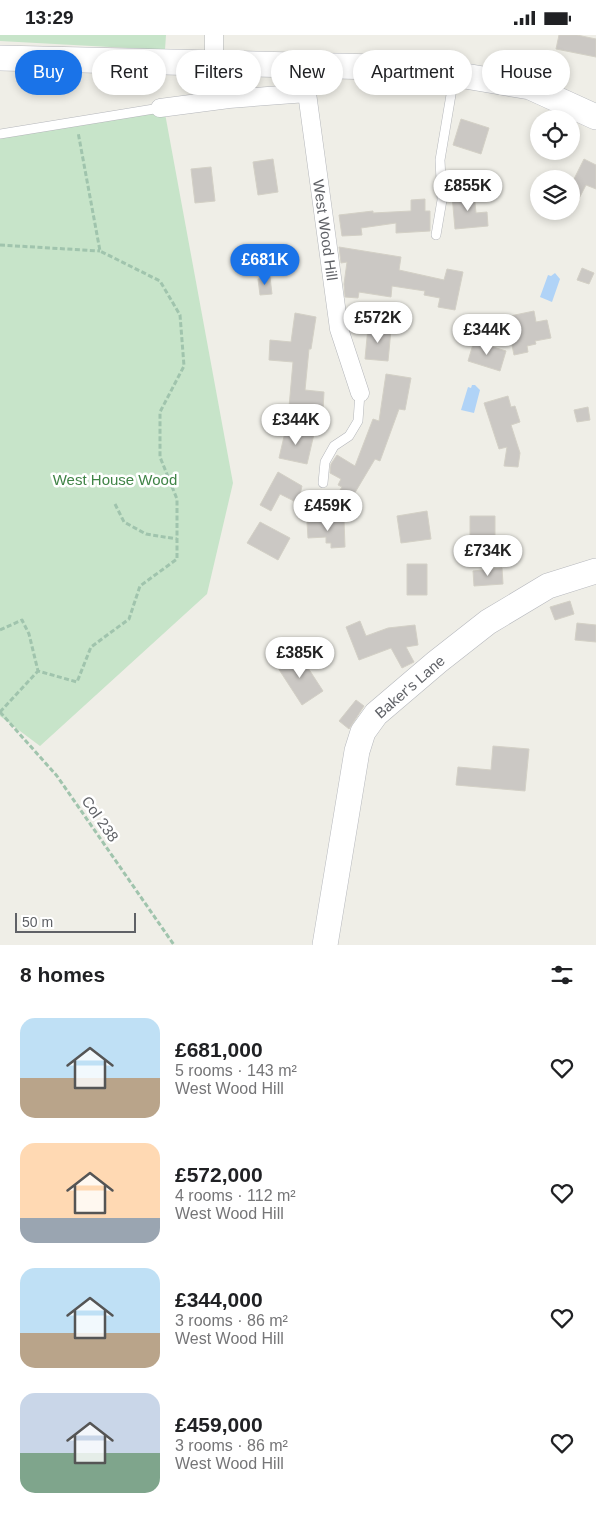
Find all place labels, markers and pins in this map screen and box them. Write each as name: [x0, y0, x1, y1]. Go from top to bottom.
pin: £855K: [433, 169, 503, 212]
pin: £681K: [230, 243, 300, 286]
pin: £572K: [343, 301, 413, 344]
pin: £344K: [452, 313, 522, 356]
pin: £344K: [261, 403, 331, 446]
pin: £459K: [293, 489, 363, 532]
pin: £734K: [453, 535, 523, 577]
pin: £385K: [265, 637, 335, 679]

